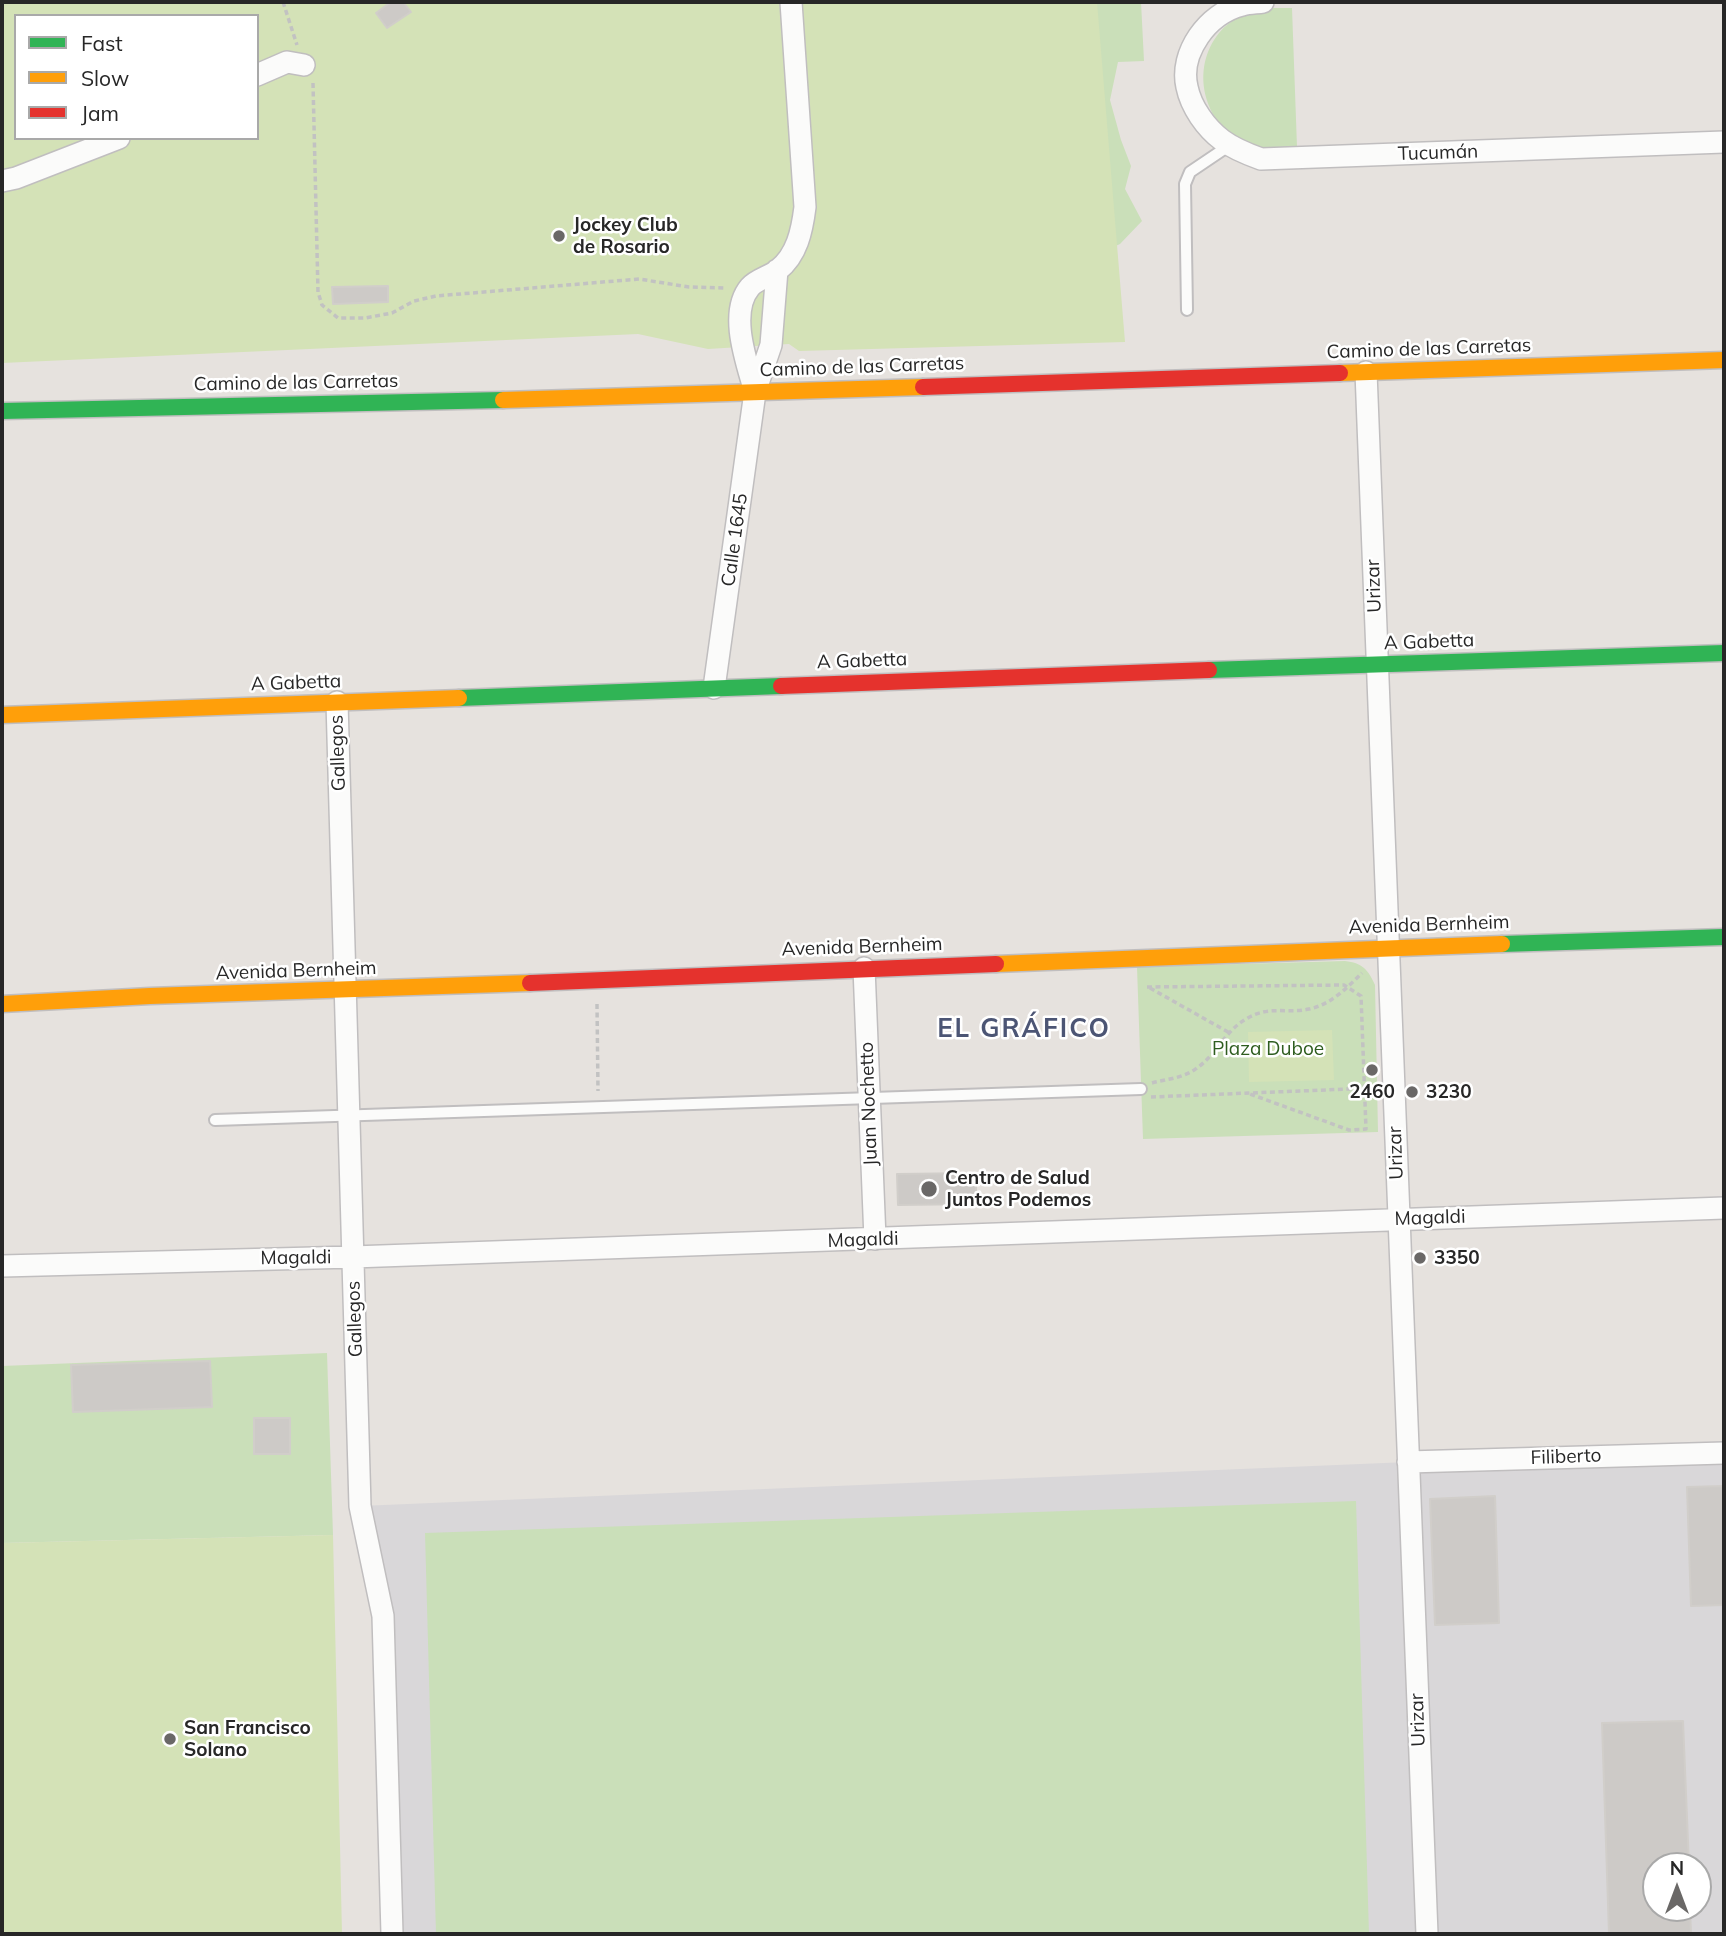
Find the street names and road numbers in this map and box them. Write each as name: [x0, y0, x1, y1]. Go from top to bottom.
street label: Tucumán: [1397, 140, 1479, 166]
street label: Camino de las Carretas: [1326, 334, 1532, 364]
street label: Camino de las Carretas: [759, 352, 965, 382]
street label: Camino de las Carretas: [193, 370, 399, 396]
street label: Calle 1645: [717, 492, 753, 588]
street label: Urizar: [1362, 559, 1386, 613]
street label: A Gabetta: [1383, 629, 1475, 655]
street label: A Gabetta: [816, 648, 908, 674]
street label: A Gabetta: [250, 670, 342, 696]
street label: Gallegos: [325, 714, 351, 792]
street label: Avenida Bernheim: [1348, 911, 1510, 939]
street label: Avenida Bernheim: [781, 933, 943, 961]
street label: Avenida Bernheim: [215, 957, 377, 985]
street label: Juan Nochetto: [855, 1041, 883, 1167]
street label: Urizar: [1384, 1126, 1408, 1180]
street label: Magaldi: [1394, 1205, 1466, 1231]
street label: Magaldi: [827, 1227, 899, 1253]
street label: Magaldi: [260, 1246, 332, 1270]
street label: Gallegos: [342, 1280, 368, 1358]
street label: Filiberto: [1530, 1444, 1602, 1470]
street label: Urizar: [1406, 1693, 1430, 1747]

